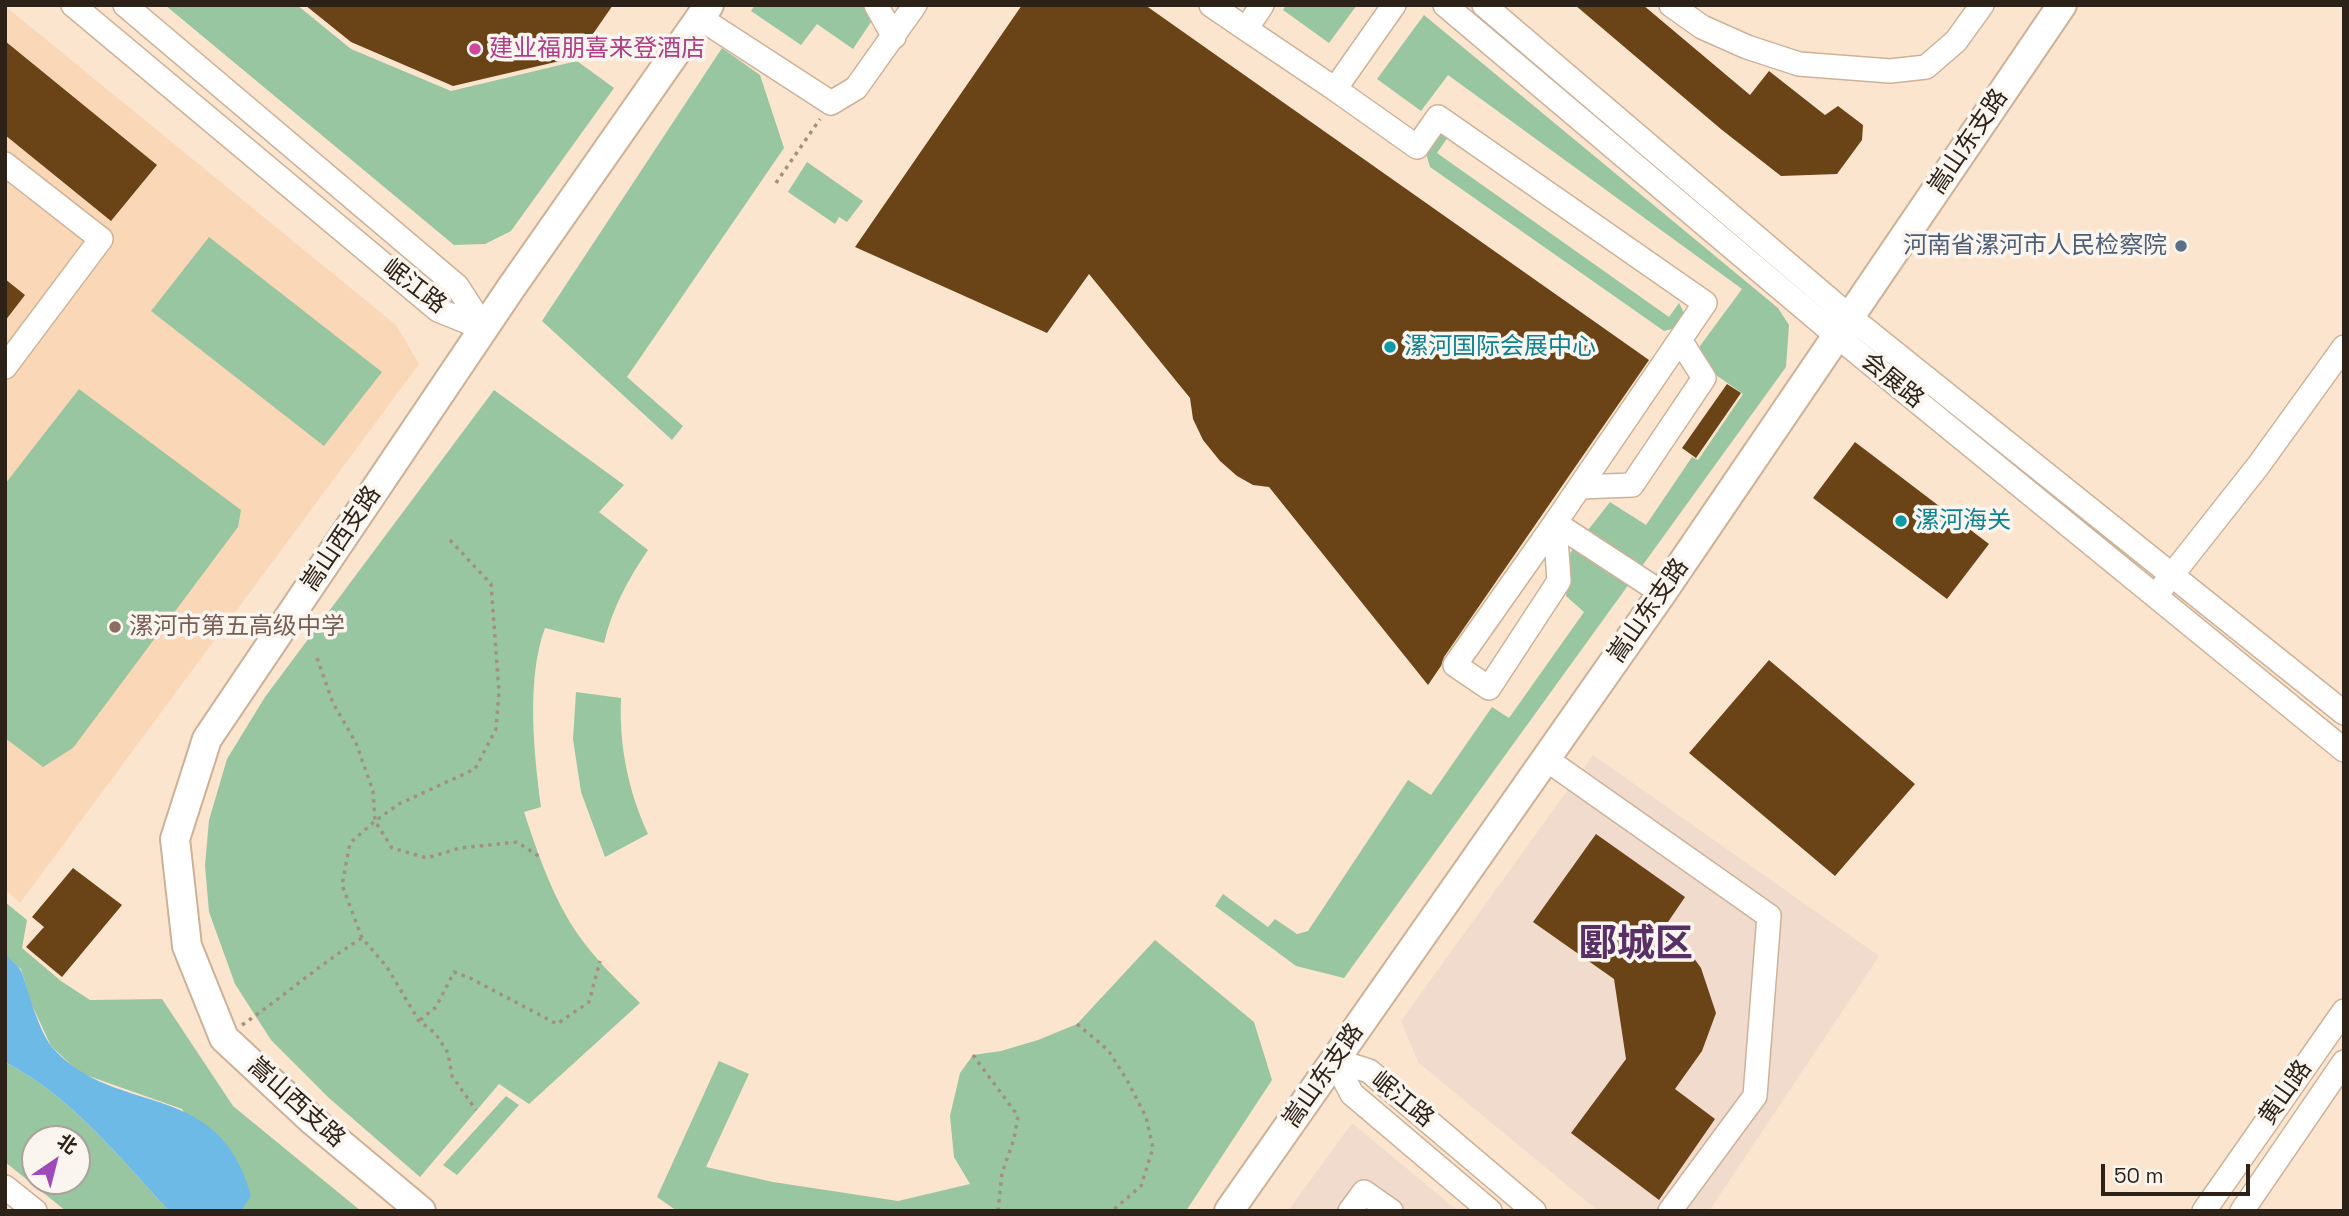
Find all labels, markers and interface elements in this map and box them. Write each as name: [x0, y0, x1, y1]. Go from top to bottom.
place label: 建业福朋喜来登酒店: [489, 35, 705, 63]
marker: 建业福朋喜来登酒店: [467, 41, 483, 57]
street label: 嵩山东支路: [1924, 84, 2014, 200]
place label: 河南省漯河市人民检察院: [1903, 232, 2167, 260]
marker: 河南省漯河市人民检察院: [2173, 238, 2189, 254]
street label: 岷江路: [377, 254, 451, 320]
place label: 漯河国际会展中心: [1404, 333, 1596, 361]
marker: 漯河国际会展中心: [1382, 339, 1398, 355]
street label: 会展路: [1855, 347, 1929, 415]
street label: 嵩山西支路: [297, 481, 387, 597]
place label: 漯河海关: [1915, 507, 2011, 535]
marker: 漯河海关: [1893, 513, 1909, 529]
street label: 嵩山东支路: [1603, 554, 1695, 668]
place label: 漯河市第五高级中学: [129, 613, 345, 641]
marker: 漯河市第五高级中学: [107, 619, 123, 635]
district label: 郾城区: [1579, 923, 1693, 969]
street label: 嵩山东支路: [1278, 1019, 1370, 1133]
street label: 嵩山西支路: [242, 1052, 350, 1154]
street label: 黄山路: [2254, 1055, 2318, 1131]
street label: 岷江路: [1365, 1066, 1439, 1134]
north arrow: [21, 1125, 91, 1195]
text: 北: [52, 1128, 82, 1160]
scale bar: [2104, 1150, 2253, 1194]
text: 50 m: [2114, 1162, 2164, 1189]

